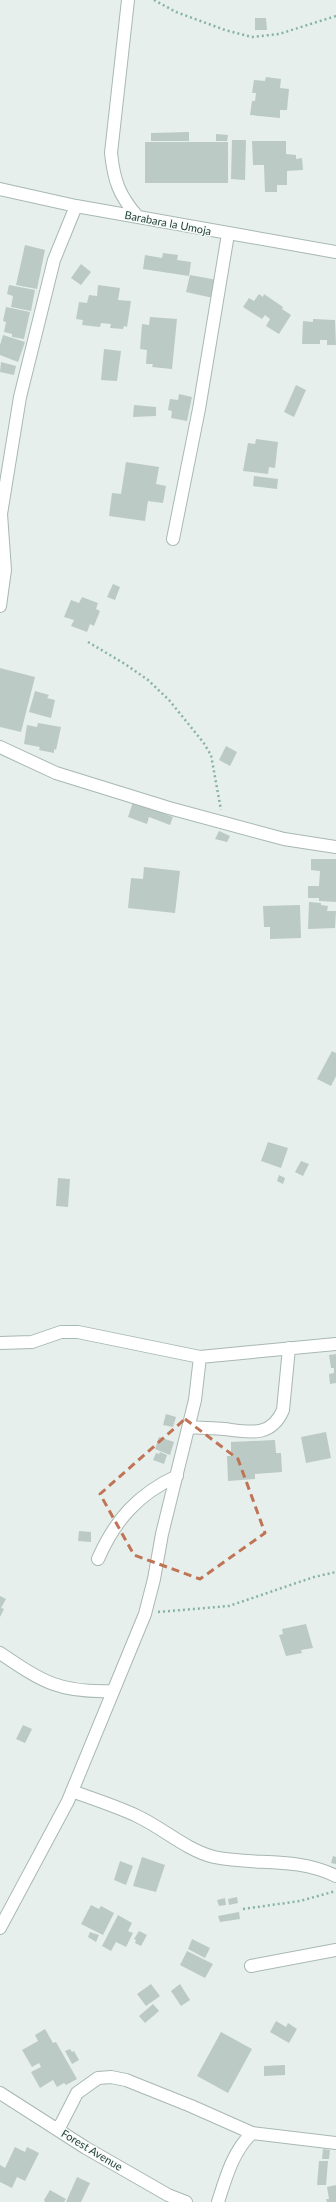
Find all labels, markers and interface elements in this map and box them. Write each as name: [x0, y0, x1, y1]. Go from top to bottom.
street label: Barabara la Umoja: [124, 208, 212, 237]
street label: Forest Avenue: [59, 2126, 125, 2173]

